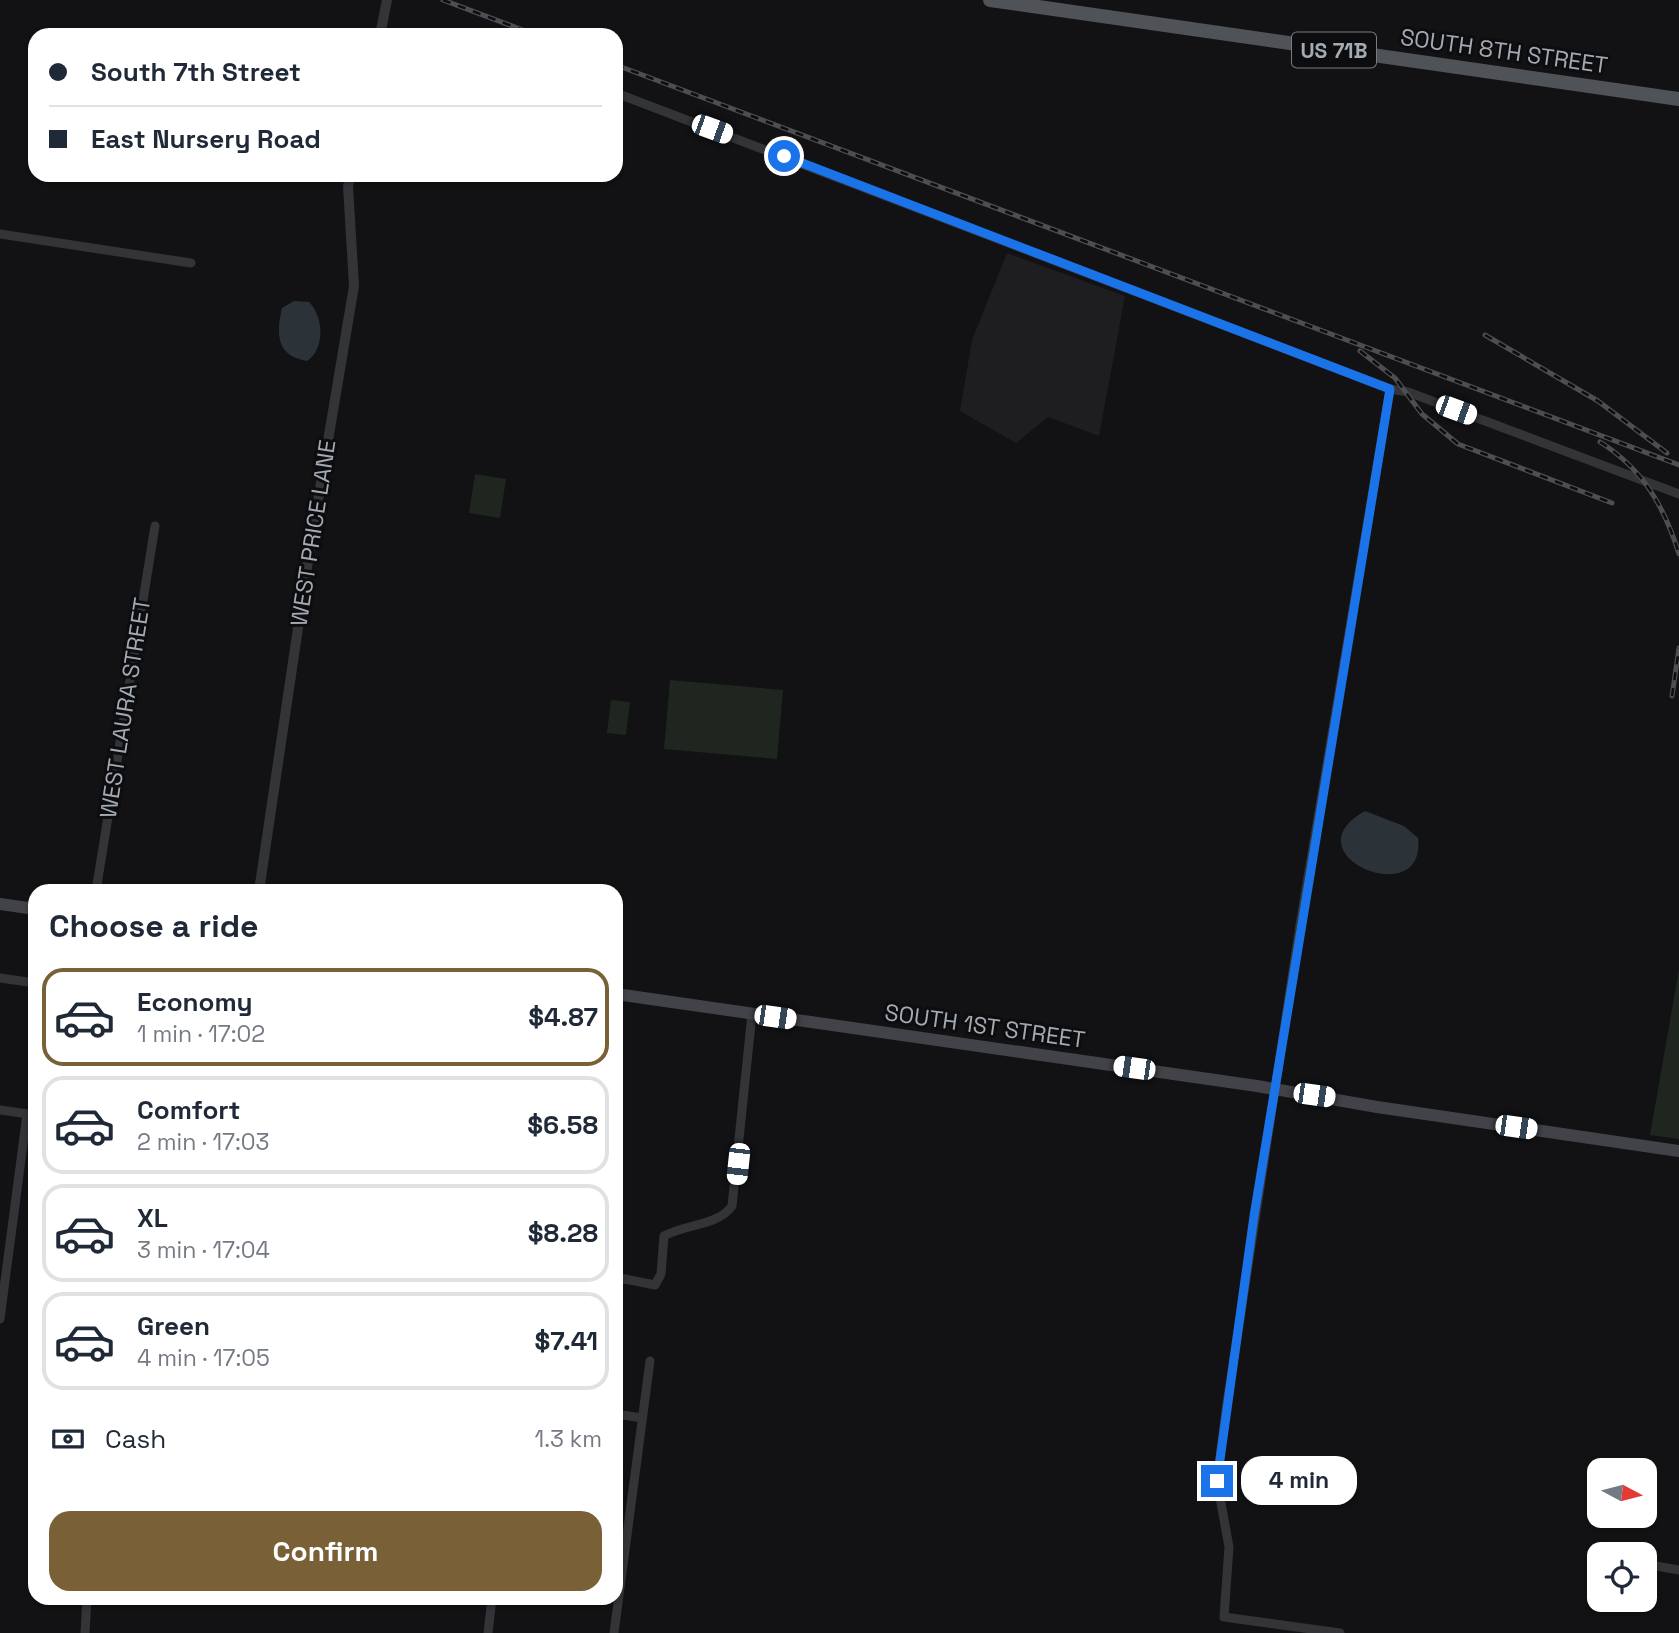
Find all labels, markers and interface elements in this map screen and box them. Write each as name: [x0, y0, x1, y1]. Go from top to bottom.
street label: SOUTH 8TH STREET: [1398, 22, 1610, 80]
road number: US 71B: [1292, 32, 1376, 68]
text: South 7th Street: [91, 55, 301, 89]
car: [689, 112, 736, 146]
text: East Nursery Road: [91, 122, 321, 156]
route start: [768, 140, 800, 172]
car: [1433, 393, 1480, 427]
street label: WEST PRICE LANE: [283, 438, 343, 628]
street label: WEST LAURA STREET: [93, 596, 157, 820]
text: Choose a ride: [49, 906, 259, 946]
text: Economy: [137, 985, 253, 1019]
icon: car: [53, 986, 116, 1049]
street label: SOUTH 1ST STREET: [883, 997, 1087, 1055]
text: $4.87: [528, 1000, 598, 1034]
car: [753, 1004, 798, 1030]
text: 1 min · 17:02: [137, 1019, 265, 1049]
car: [1112, 1055, 1157, 1081]
car: [1292, 1082, 1337, 1108]
text: Comfort: [137, 1093, 240, 1127]
icon: car: [53, 1094, 116, 1157]
text: $6.58: [527, 1108, 598, 1142]
car: [1494, 1114, 1539, 1140]
text: 2 min · 17:03: [137, 1127, 269, 1157]
car: [726, 1142, 751, 1186]
text: XL: [137, 1201, 168, 1235]
icon: car: [53, 1202, 116, 1265]
text: $8.28: [528, 1216, 598, 1250]
text: 3 min · 17:04: [137, 1235, 270, 1265]
text: Green: [137, 1309, 210, 1343]
icon: car: [53, 1310, 116, 1373]
text: $7.41: [535, 1324, 598, 1358]
text: 4 min · 17:05: [137, 1343, 270, 1373]
icon: cash: [49, 1420, 87, 1458]
text: Cash: [105, 1422, 166, 1456]
text: 1.3 km: [535, 1424, 602, 1454]
callout: 4 min: [1242, 1456, 1357, 1506]
north arrow: [1587, 1458, 1657, 1528]
map controls: [1587, 1458, 1657, 1612]
route end: [1201, 1465, 1233, 1497]
text: 4 min: [1269, 1465, 1329, 1495]
button: Confirm: [49, 1511, 602, 1591]
button: locate: [1587, 1542, 1657, 1612]

